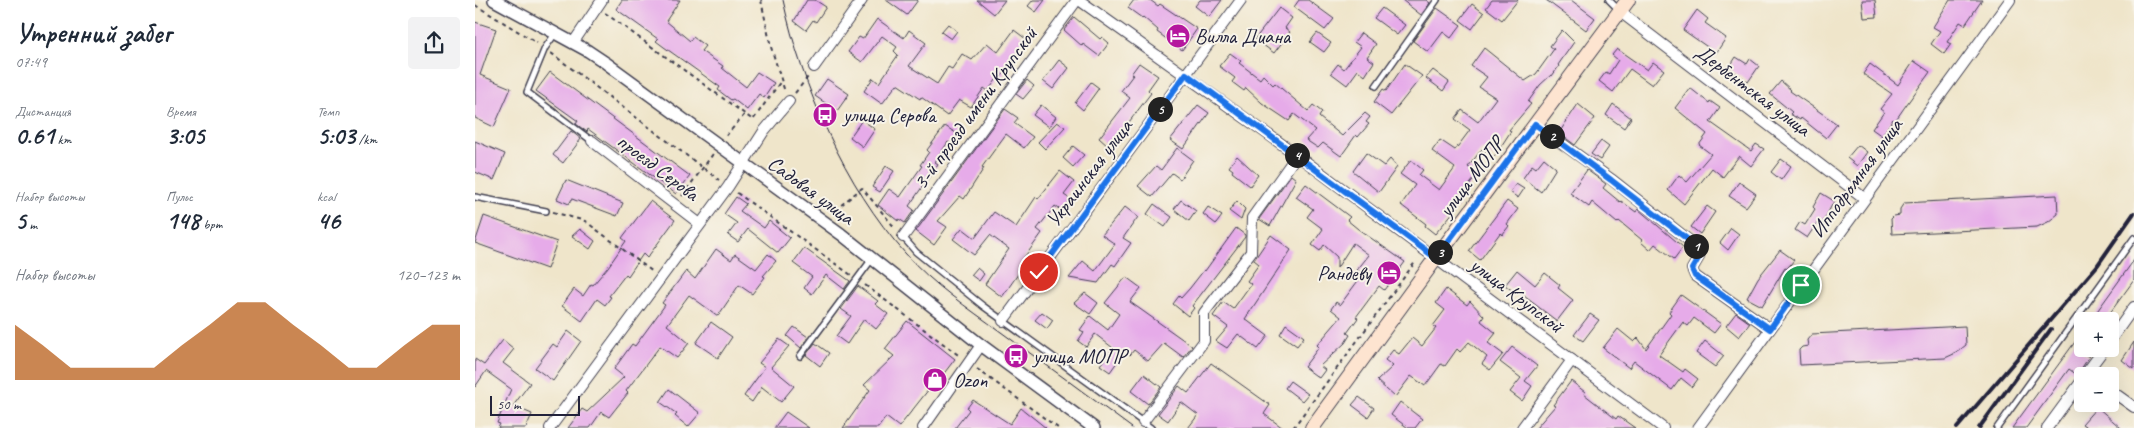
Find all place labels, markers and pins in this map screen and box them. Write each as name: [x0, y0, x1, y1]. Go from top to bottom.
hotel icon: Вилла Диана: [1165, 23, 1191, 49]
place label: Вилла Диана: [1195, 23, 1292, 49]
pin: 5: [1147, 96, 1173, 122]
bus stop icon: улица Серова: [812, 102, 838, 128]
place label: улица Серова: [841, 102, 938, 128]
pin: 2: [1539, 124, 1565, 148]
pin: 4: [1285, 142, 1309, 168]
pin: 1: [1683, 234, 1709, 258]
pin: 3: [1427, 240, 1453, 264]
pin: [1018, 251, 1060, 293]
place label: Рандеву: [1317, 260, 1373, 286]
hotel icon: Рандеву: [1376, 260, 1402, 286]
pin: [1780, 264, 1822, 306]
bus stop icon: улица МОПР: [1003, 343, 1029, 369]
place label: улица МОПР: [1031, 343, 1130, 369]
shop icon: Ozon: [922, 367, 948, 393]
place label: Ozon: [953, 367, 988, 393]

